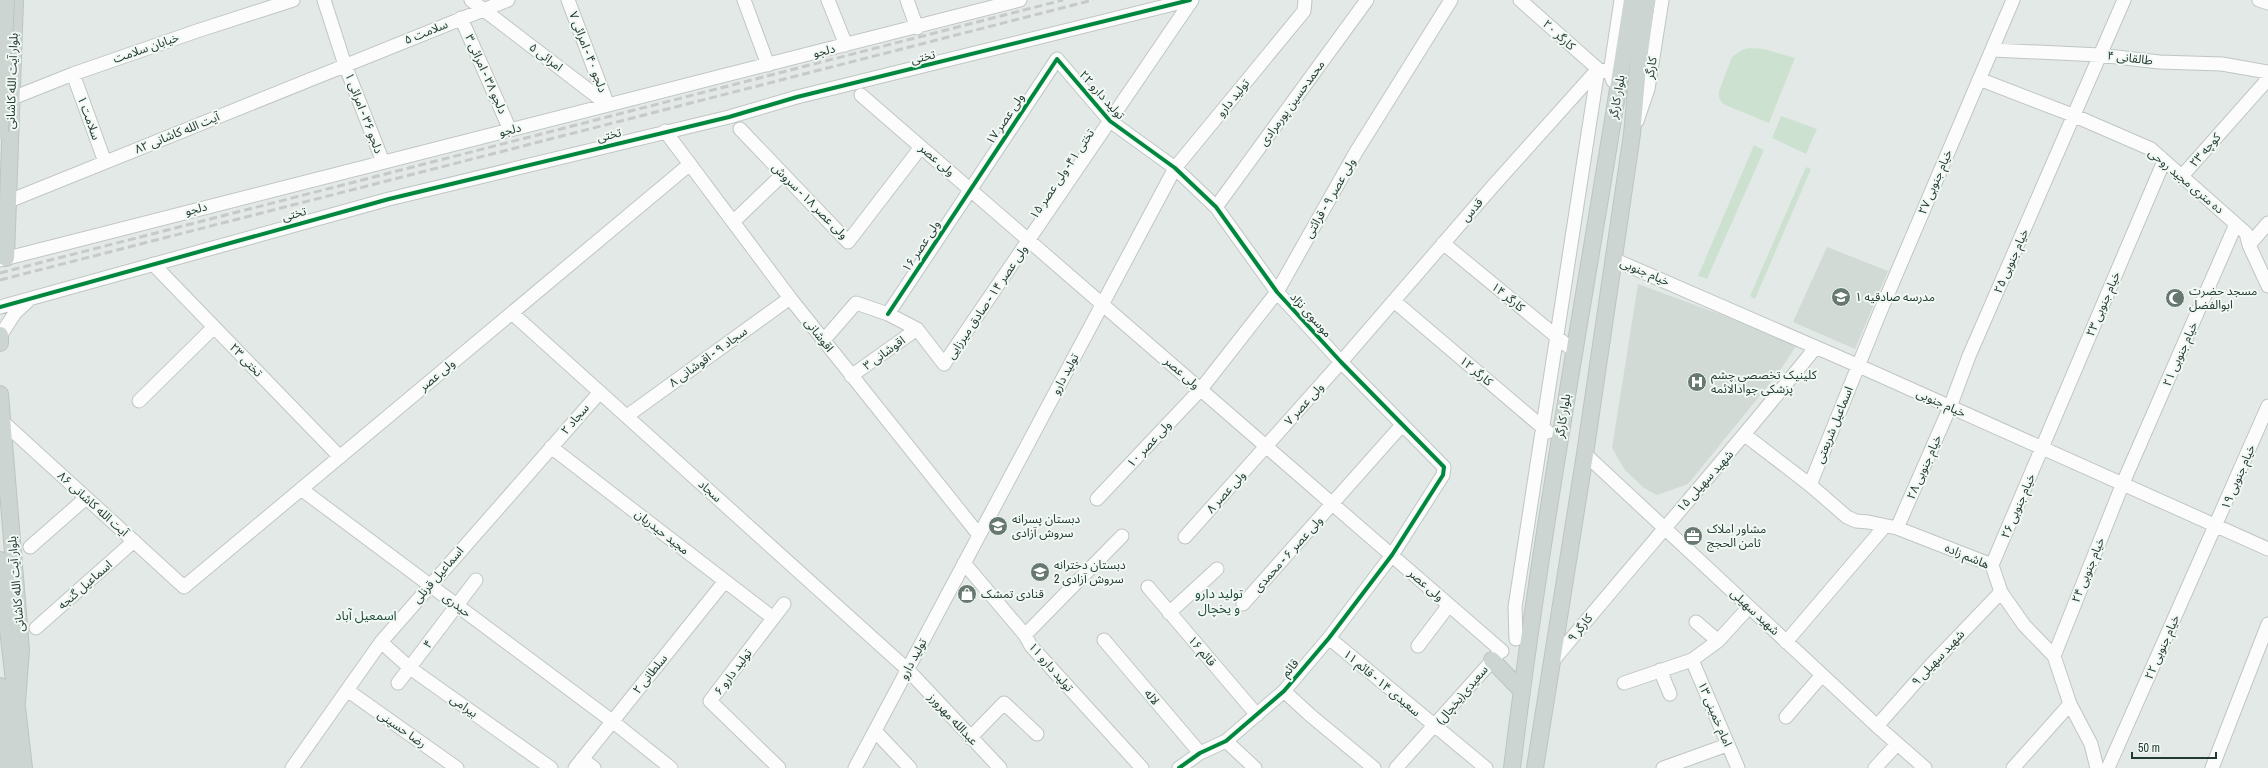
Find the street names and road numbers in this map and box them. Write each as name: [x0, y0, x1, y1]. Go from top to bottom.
street label: دلجو ۴۰ - امرائی ۷: [565, 9, 611, 95]
street label: سلامت ۵: [402, 16, 450, 48]
street label: کارگر ۲۰: [1539, 16, 1579, 55]
street label: خیابان سلامت: [111, 29, 181, 67]
street label: دلجو ۳۸ - امرائی ۳: [461, 32, 511, 117]
street label: بلوار آیت الله کاشانی: [2, 33, 22, 129]
street label: امرائی ۵: [526, 39, 566, 75]
street label: دلجو: [811, 40, 837, 61]
street label: تختی: [909, 46, 937, 68]
street label: طالقانی ۴: [2106, 47, 2154, 69]
street label: کارگر: [1641, 55, 1661, 81]
street label: محمدحسین پورمرادی: [1256, 57, 1329, 149]
street label: تولید دارو ۲۲: [1076, 67, 1129, 123]
street label: دلجو ۳۶ - امرائی ۱: [341, 70, 387, 156]
street label: بلوار کارگر: [1605, 74, 1629, 121]
street label: تولید دارو: [1213, 75, 1253, 120]
street label: ولی عصر ۱۷: [982, 90, 1028, 148]
street label: سلامت ۱: [74, 94, 104, 142]
street label: آیت الله کاشانی ۸۲: [132, 108, 222, 157]
street label: دلجو: [497, 119, 523, 140]
street label: تختی: [595, 124, 623, 146]
street label: تختی ۴۱- ولی عصر ۱۵: [1026, 125, 1098, 222]
street label: کوچه ۲۳: [2186, 129, 2225, 170]
street label: ولی عصر: [915, 139, 958, 180]
street label: ده متری مجید روحی: [2145, 145, 2227, 217]
street label: خیام جنوبی ۲۷: [1914, 147, 1957, 217]
street label: ولی عصر ۹ - قرائتی: [1301, 155, 1359, 241]
street label: ولی عصر ۱۸ - سروش: [768, 159, 852, 243]
street label: قدس: [1457, 195, 1487, 225]
street label: دلجو: [183, 198, 209, 219]
street label: تختی: [280, 203, 308, 225]
street label: ولی عصر ۱۶: [898, 217, 944, 275]
street label: خیام جنوبی ۲۵: [1990, 226, 2033, 296]
street label: ولی عصر ۱۴ - صادق میرزایی: [943, 242, 1031, 362]
street label: خیام جنوبی: [1617, 254, 1672, 291]
street label: خیام جنوبی ۲۳: [2082, 269, 2125, 339]
street label: کارگر ۱۴: [1488, 279, 1529, 316]
street label: موسوی نژاد: [1287, 289, 1335, 341]
street label: اقوشانی: [801, 315, 837, 355]
street label: خیام جنوبی ۲۱: [2159, 319, 2202, 389]
street label: سجاد ۹ - اقوشانی ۸: [666, 323, 750, 391]
street label: اقوشانی ۳: [860, 332, 908, 374]
street label: تختی ۲۳: [226, 340, 266, 381]
street label: تولید دارو: [1048, 350, 1083, 397]
street label: ولی عصر: [1160, 352, 1203, 393]
street label: کارگر ۱۲: [1456, 352, 1497, 390]
street label: ولی عصر: [415, 355, 458, 395]
street label: ولی عصر ۷: [1281, 379, 1327, 429]
street label: اسماعیل شریعتی: [1811, 384, 1857, 466]
street label: خیام جنوبی: [1913, 385, 1968, 422]
street label: بلوار کارگر: [1551, 393, 1574, 440]
street label: سجاد ۲: [557, 400, 593, 438]
street label: ولی عصر ۱۰: [1123, 417, 1175, 471]
street label: خیام جنوبی ۲۸: [1903, 432, 1946, 502]
street label: خیام جنوبی ۱۹: [2217, 442, 2260, 512]
street label: شهید سهیلی ۱۵: [1673, 447, 1737, 515]
street label: ولی عصر ۸: [1203, 467, 1249, 517]
street label: آیت الله کاشانی ۸۶: [54, 468, 132, 540]
street label: خیام جنوبی ۲۶: [1997, 471, 2040, 541]
street label: سجاد: [695, 476, 725, 506]
street label: مجید حیدریان: [632, 506, 692, 558]
street label: ولی عصر ۶ - محمدی: [1250, 513, 1326, 595]
street label: بلوار آیت الله کاشانی: [4, 535, 28, 633]
street label: خیام جنوبی ۲۴: [2068, 535, 2109, 605]
street label: هاشم زاده: [1942, 539, 1992, 573]
street label: اسماعیل قرنلی: [409, 543, 467, 607]
street label: اسماعیل گنجه: [54, 557, 116, 613]
street label: ولی عصر: [1404, 564, 1447, 605]
street label: شهید سهیلی: [1727, 585, 1783, 639]
street label: حیدری: [440, 589, 474, 621]
street label: کارگر ۹: [1564, 610, 1597, 645]
street label: خیام جنوبی ۲۲: [2141, 612, 2184, 682]
street label: شهید سهیلی ۹: [1908, 627, 1968, 689]
street label: قائم ۱۶: [1184, 632, 1220, 670]
street label: تولید دارو: [896, 635, 931, 682]
street label: ۴: [420, 636, 436, 652]
street label: تولید دارو ۱۱: [1025, 639, 1077, 696]
street label: تولید دارو ۶: [710, 645, 756, 698]
street label: سعیدی ۱۴ - قائم ۱۱: [1339, 646, 1424, 721]
street label: ۲ سلطانی: [629, 651, 671, 697]
street label: قائم: [1278, 656, 1303, 681]
street label: سعیدی(یخچال): [1432, 662, 1492, 728]
street label: امام خمینی ۱۳: [1693, 679, 1736, 749]
street label: لاله: [1141, 686, 1163, 708]
street label: عبدالله مهرورز: [924, 689, 981, 749]
street label: بیرامی: [447, 691, 481, 721]
street label: رضا حسینی: [375, 706, 429, 752]

